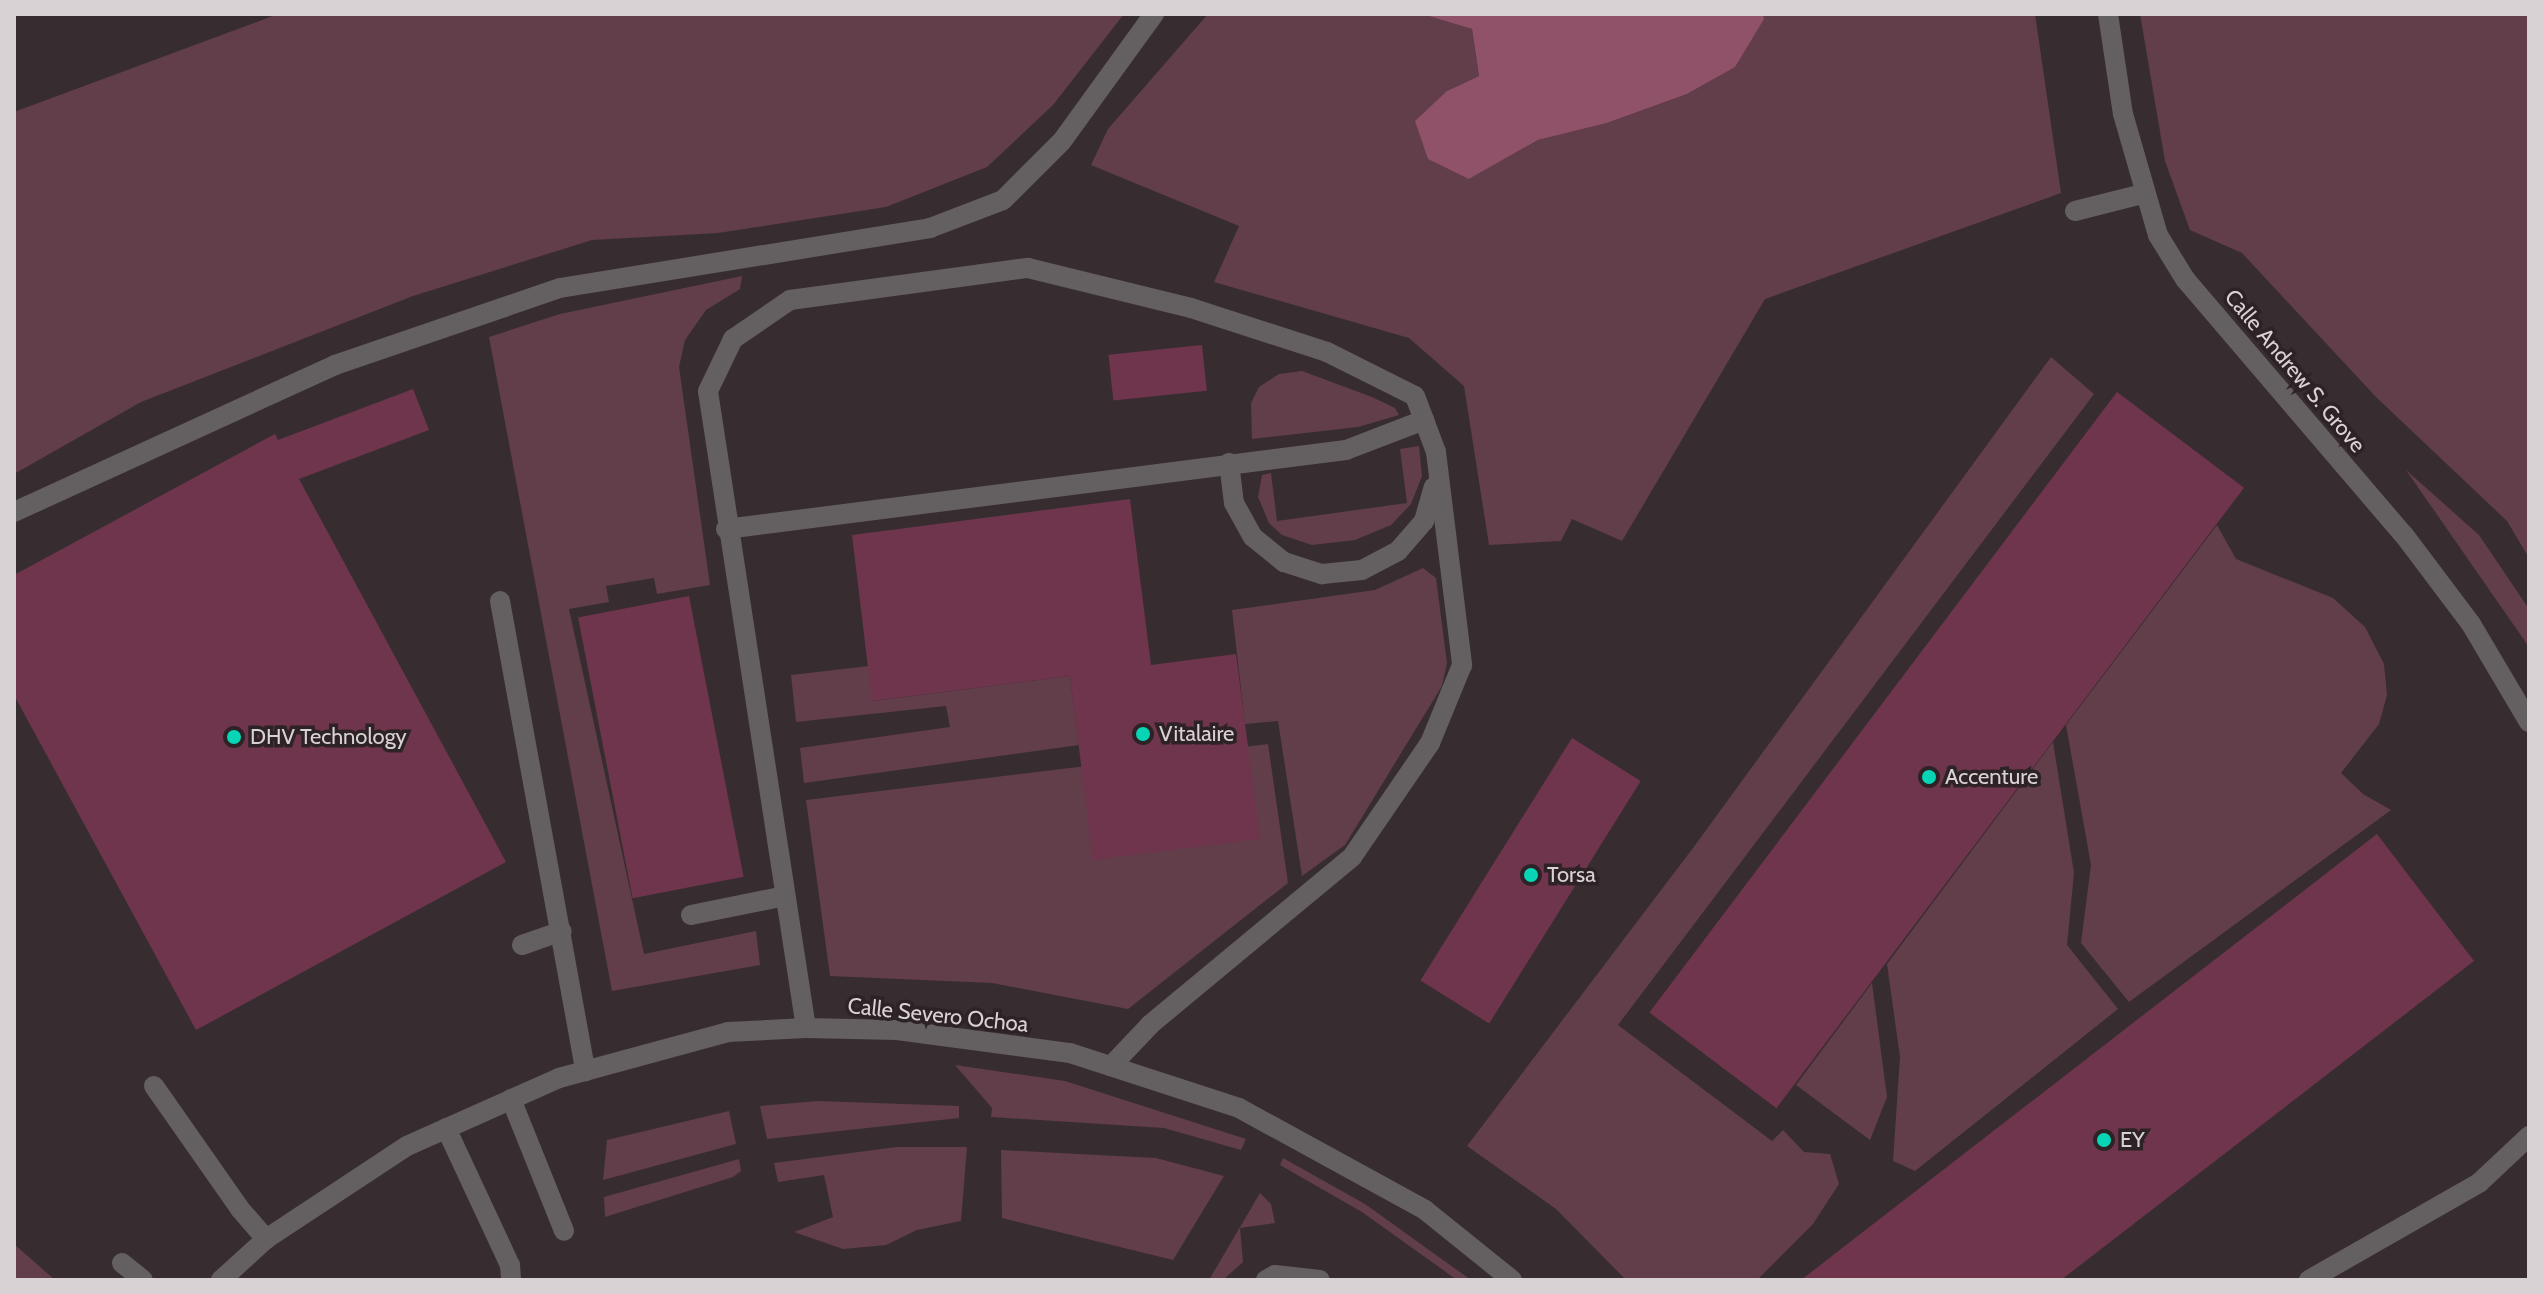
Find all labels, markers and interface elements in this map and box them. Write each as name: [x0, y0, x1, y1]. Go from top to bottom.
street label: Calle Andrew S. Grove: [2219, 284, 2371, 458]
place label: Vitalaire: [1159, 721, 1234, 747]
place label: DHV Technology: [250, 724, 407, 750]
marker: Vitalaire: [1134, 725, 1152, 743]
marker: DHV Technology: [225, 728, 243, 746]
place label: Accenture: [1945, 764, 2038, 790]
marker: Accenture: [1920, 768, 1938, 786]
place label: Torsa: [1547, 862, 1596, 888]
marker: Torsa: [1522, 866, 1540, 884]
street label: Calle Severo Ochoa: [846, 992, 1030, 1038]
place label: EY: [2120, 1127, 2145, 1153]
marker: EY: [2095, 1131, 2113, 1149]

